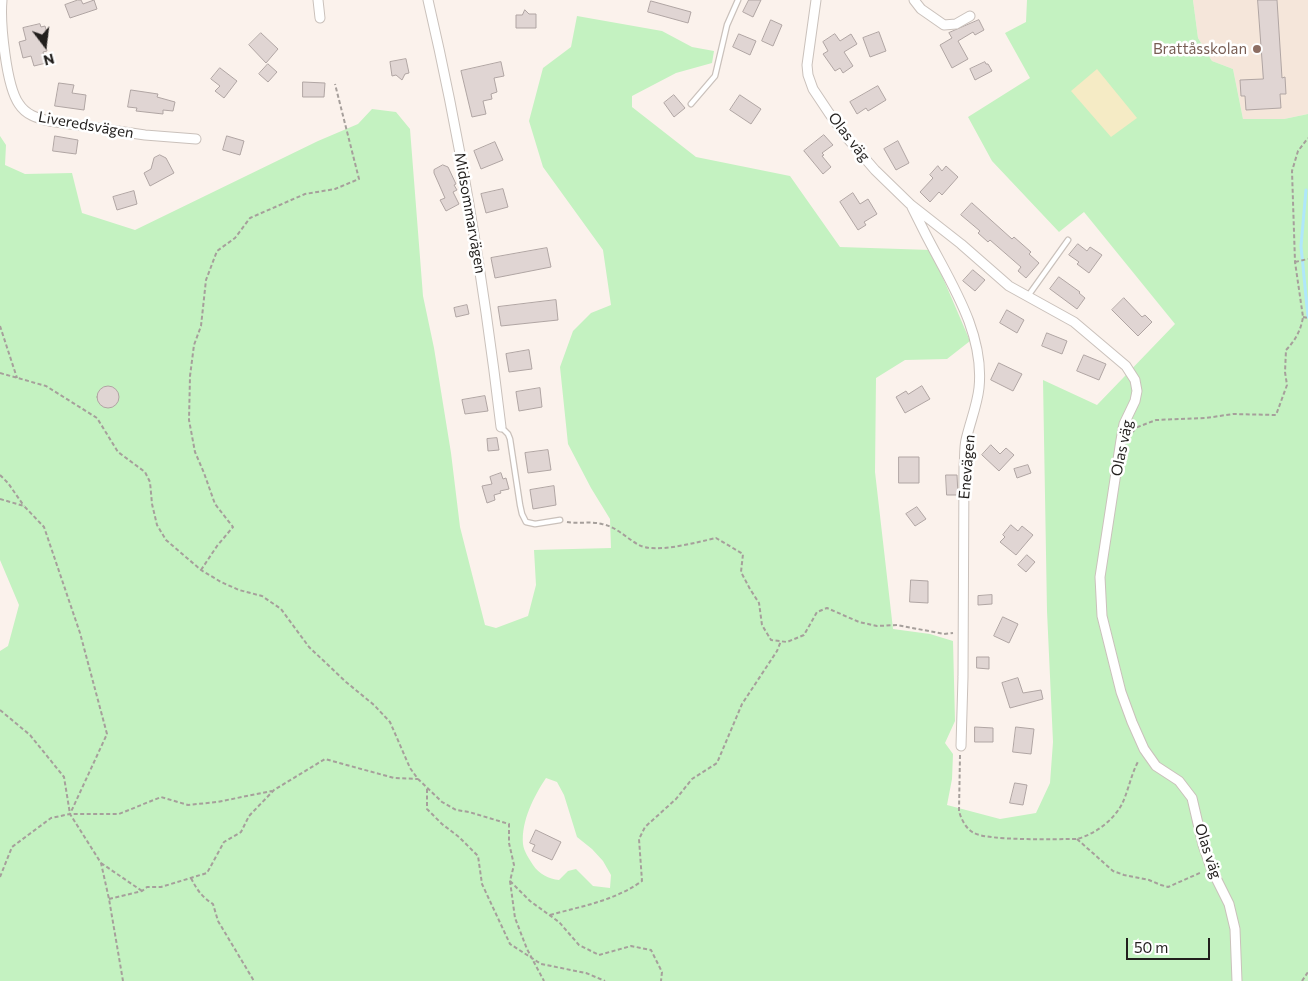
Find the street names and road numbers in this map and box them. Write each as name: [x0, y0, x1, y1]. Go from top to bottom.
street label: Liveredsvägen: [37, 108, 135, 142]
street label: Olas väg: [824, 109, 874, 165]
street label: Midsommarvägen: [451, 151, 489, 275]
street label: Olas väg: [1107, 418, 1137, 478]
street label: Enevägen: [955, 434, 979, 500]
street label: Olas väg: [1191, 821, 1225, 881]

